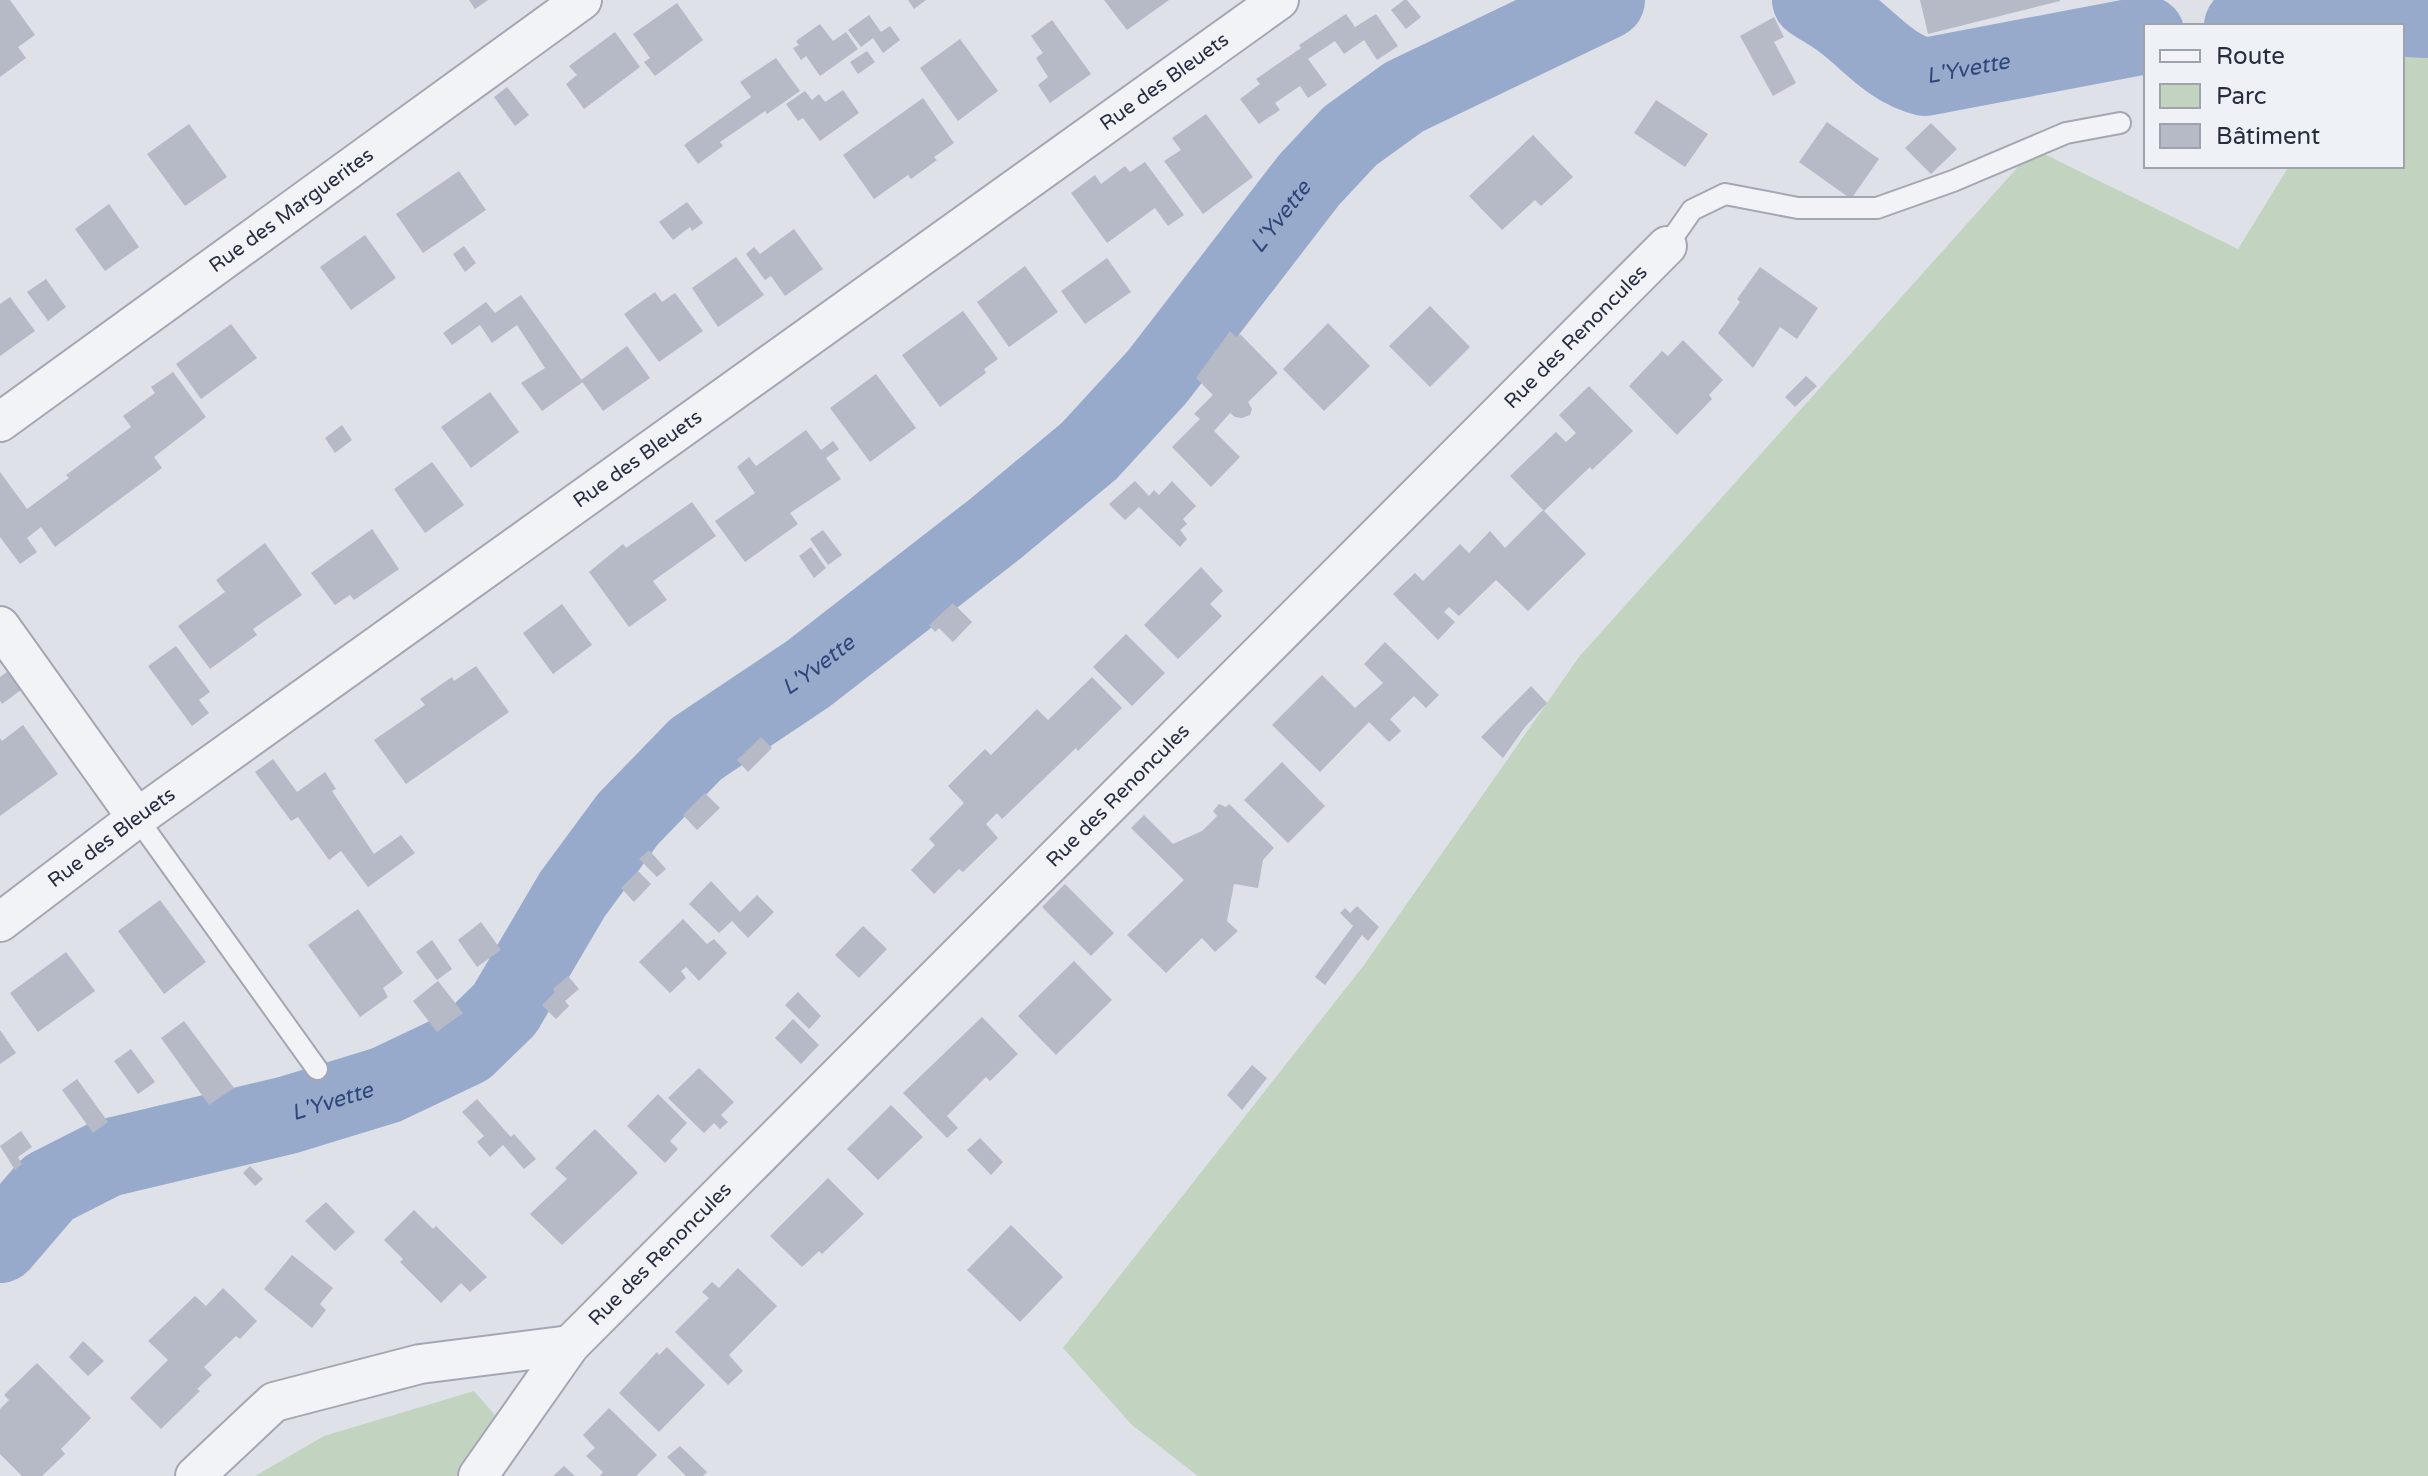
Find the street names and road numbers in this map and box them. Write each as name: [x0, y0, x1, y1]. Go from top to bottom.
street label: Rue des Bleuets: [1096, 28, 1234, 136]
street label: Rue des Marguerites: [205, 143, 378, 278]
street label: Rue des Renoncules: [1499, 261, 1652, 414]
street label: Rue des Bleuets: [569, 405, 707, 513]
street label: Rue des Renoncules: [1042, 719, 1195, 872]
street label: Rue des Bleuets: [44, 782, 180, 893]
street label: Rue des Renoncules: [584, 1178, 737, 1331]

